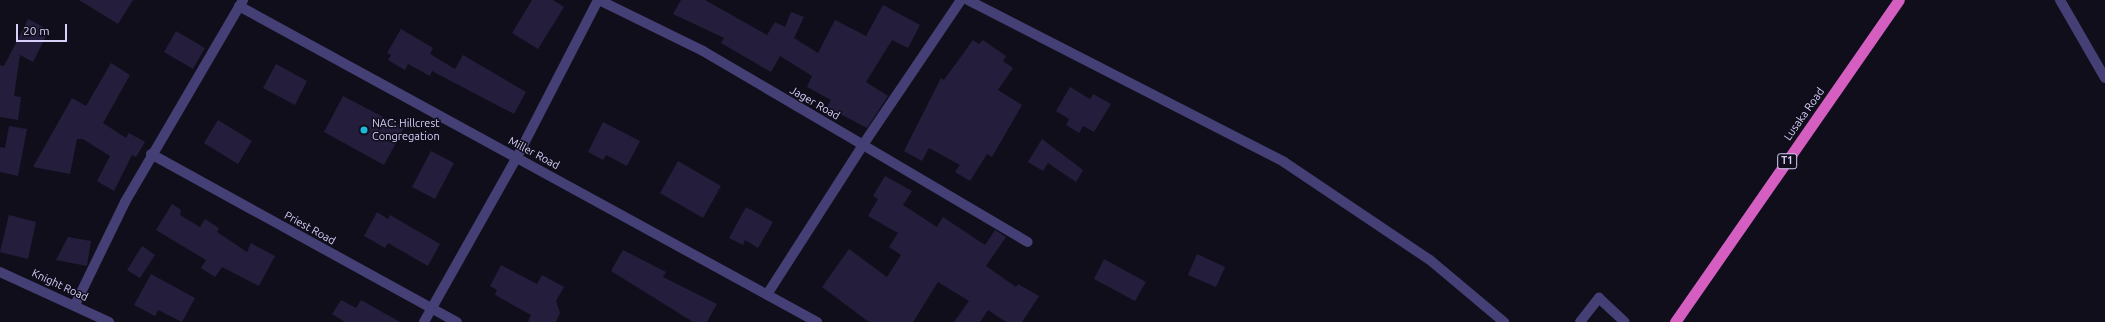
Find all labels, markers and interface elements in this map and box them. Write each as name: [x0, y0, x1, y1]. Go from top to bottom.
scale bar: [18, 16, 69, 42]
text: 20 m: [23, 24, 50, 37]
street label: Jager Road: [788, 83, 842, 123]
street label: Lusaka Road: [1781, 85, 1827, 143]
place label: NAC: Hillcrest Congregation: [372, 117, 440, 143]
marker: NAC: Hillcrest Congregation: [359, 125, 369, 135]
street label: Miller Road: [506, 134, 562, 172]
road number: T1: [1777, 153, 1797, 169]
street label: Priest Road: [282, 209, 338, 247]
street label: Knight Road: [30, 266, 90, 304]

